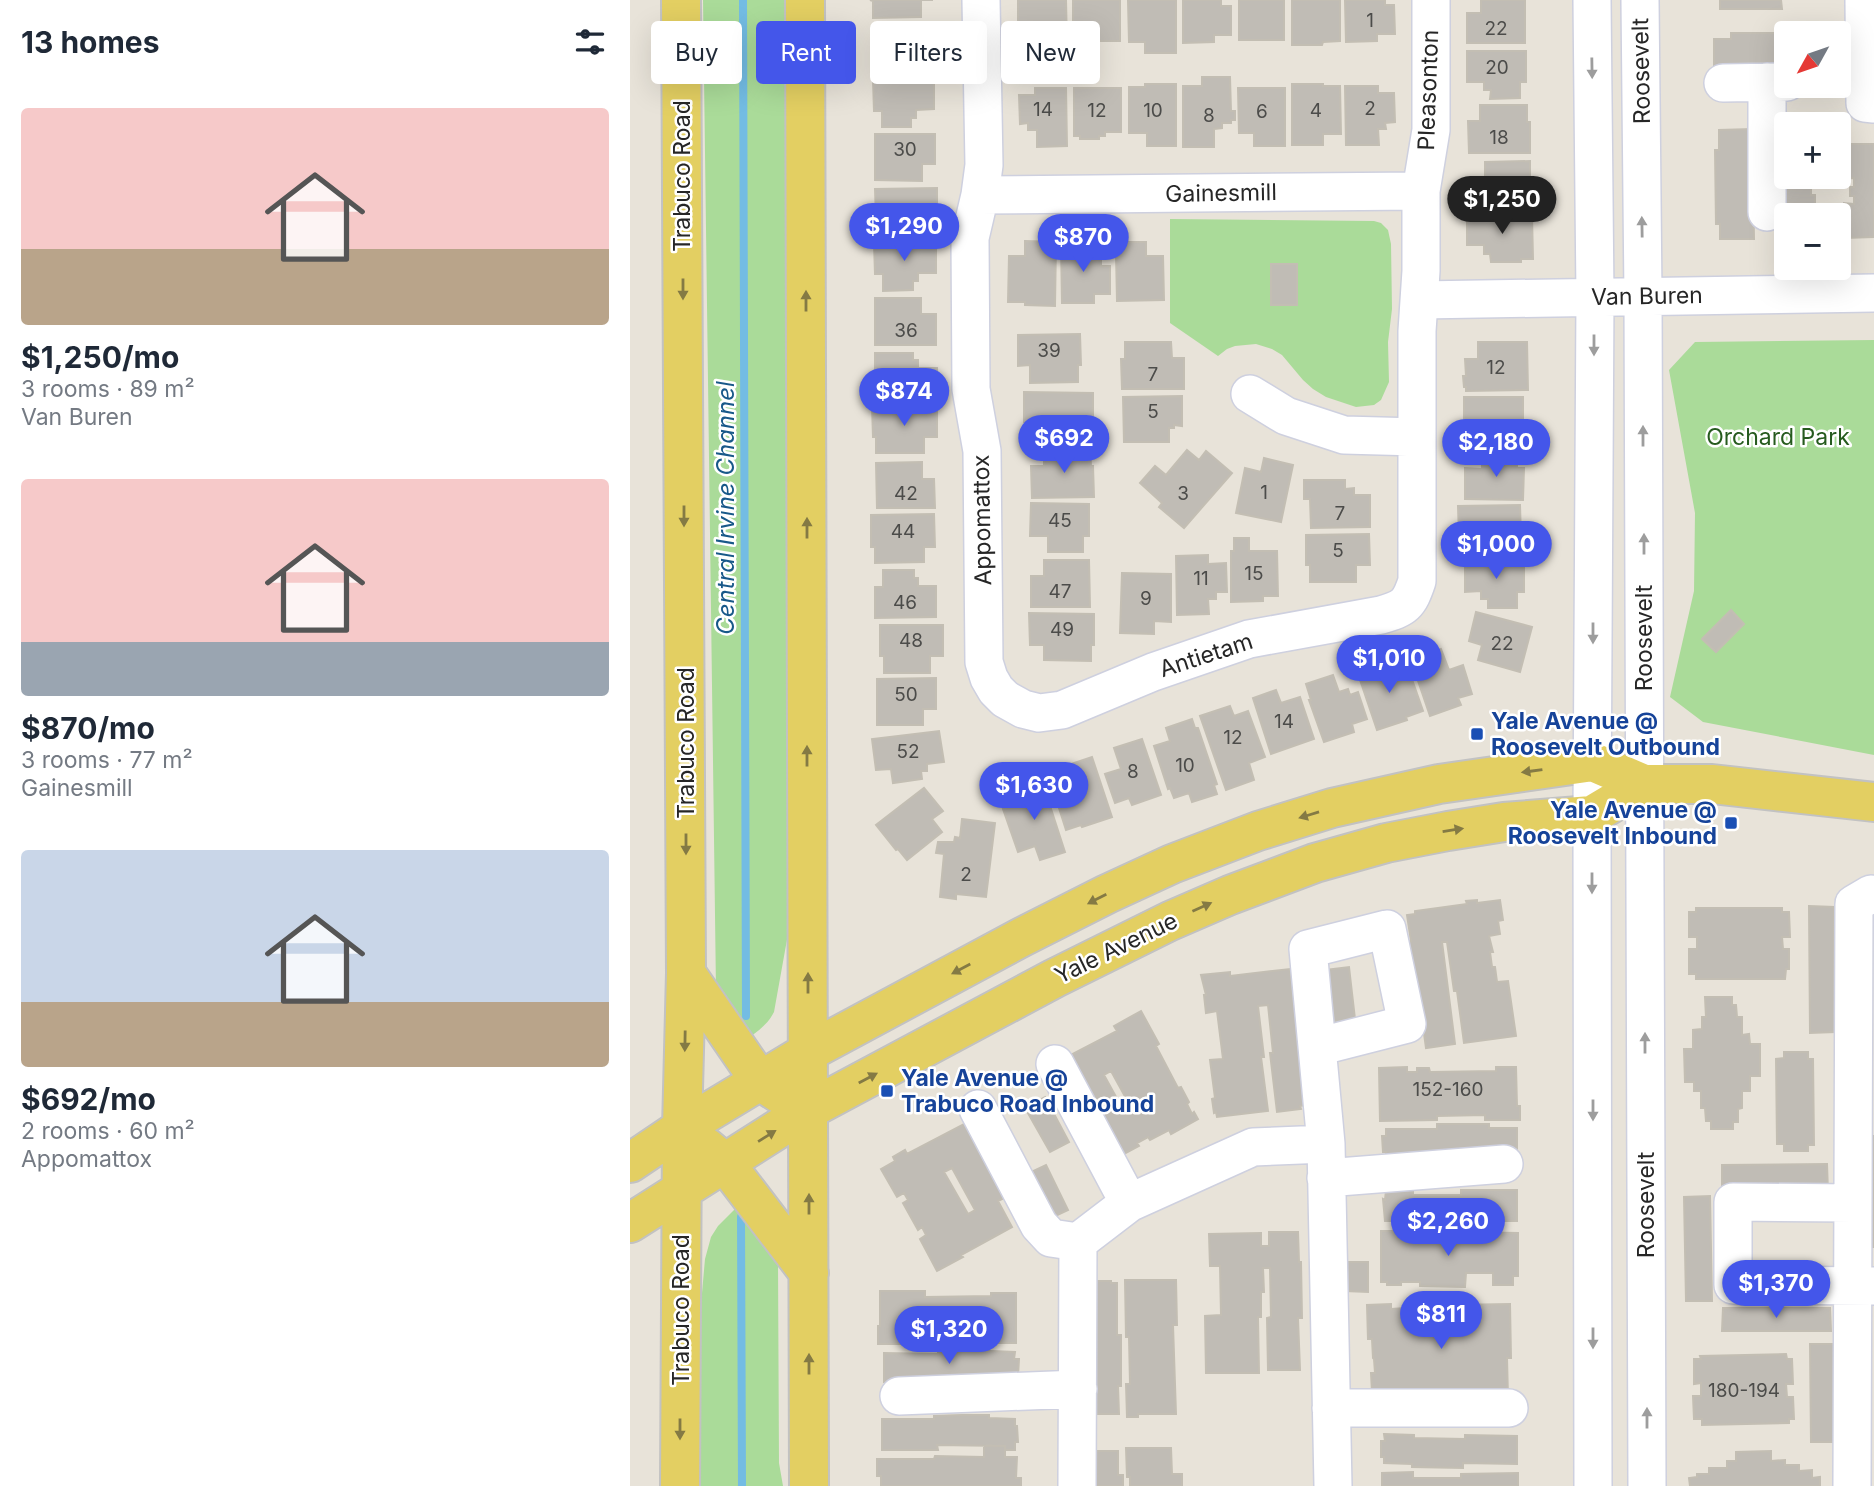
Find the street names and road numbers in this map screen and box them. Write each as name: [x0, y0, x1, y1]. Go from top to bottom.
street label: Roosevelt: [1626, 17, 1656, 124]
street label: Pleasonton: [1412, 29, 1444, 151]
street label: Trabuco Road: [668, 100, 696, 252]
street label: Gainesmill: [1165, 178, 1277, 208]
street label: Van Buren: [1591, 281, 1703, 311]
street label: Appomattox: [967, 454, 997, 586]
street label: Roosevelt: [1630, 584, 1658, 691]
street label: Antietam: [1156, 627, 1256, 683]
street label: Trabuco Road: [672, 667, 700, 819]
street label: Yale Avenue: [1050, 906, 1182, 990]
street label: Roosevelt: [1632, 1151, 1660, 1258]
street label: Trabuco Road: [667, 1234, 695, 1386]

